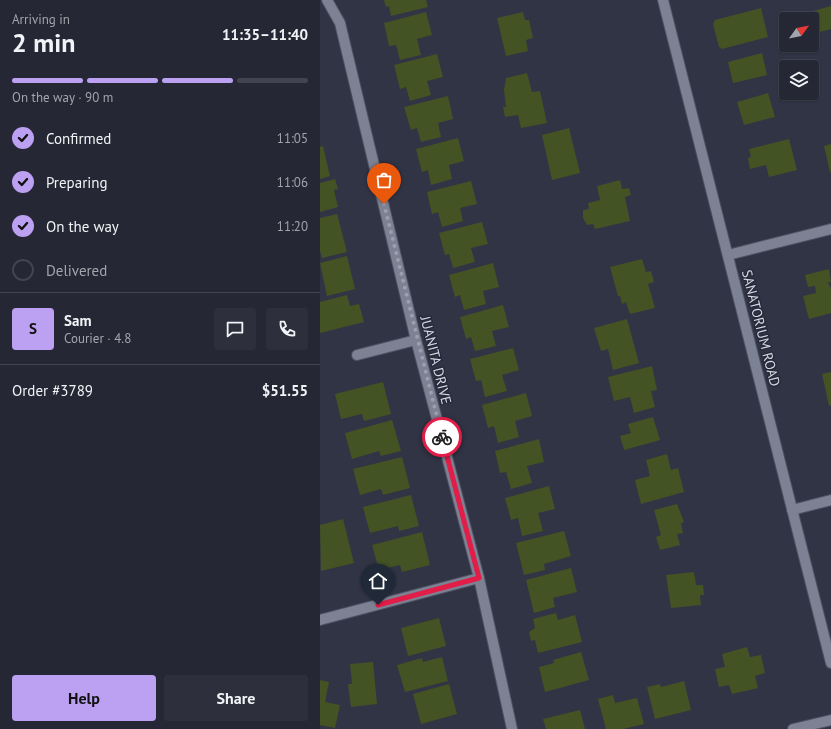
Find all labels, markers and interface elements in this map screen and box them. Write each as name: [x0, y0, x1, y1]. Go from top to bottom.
text: Arriving in: [12, 11, 70, 28]
north arrow: [779, 12, 819, 52]
map controls: [779, 12, 819, 100]
text: 11:35–11:40: [222, 25, 308, 44]
text: 2 min: [12, 26, 75, 59]
button: layers: [779, 60, 819, 100]
text: On the way · 90 m: [12, 89, 113, 106]
icon: check: [12, 127, 34, 149]
text: Confirmed: [46, 129, 111, 148]
text: 11:05: [277, 130, 308, 147]
pin: [367, 163, 401, 204]
icon: bag: [373, 169, 395, 191]
icon: check: [12, 171, 34, 193]
text: Preparing: [46, 173, 108, 192]
text: 11:06: [277, 174, 308, 191]
icon: check: [12, 215, 34, 237]
text: On the way: [46, 217, 119, 236]
text: 11:20: [277, 218, 308, 235]
text: Delivered: [46, 261, 107, 280]
street label: SANATORIUM ROAD: [738, 268, 784, 388]
button: chat: [214, 308, 256, 350]
button: phone: [266, 308, 308, 350]
text: Sam: [64, 311, 91, 330]
street label: JUANITA DRIVE: [416, 313, 456, 406]
text: S: [29, 319, 37, 338]
text: Courier · 4.8: [64, 330, 131, 347]
text: Order #3789: [12, 381, 93, 400]
text: $51.55: [262, 381, 308, 400]
courier: [422, 417, 462, 457]
icon: bike: [431, 426, 453, 448]
pin: [361, 564, 395, 605]
icon: home: [367, 570, 389, 592]
button: Help: [12, 675, 156, 721]
button: Share: [164, 675, 308, 721]

